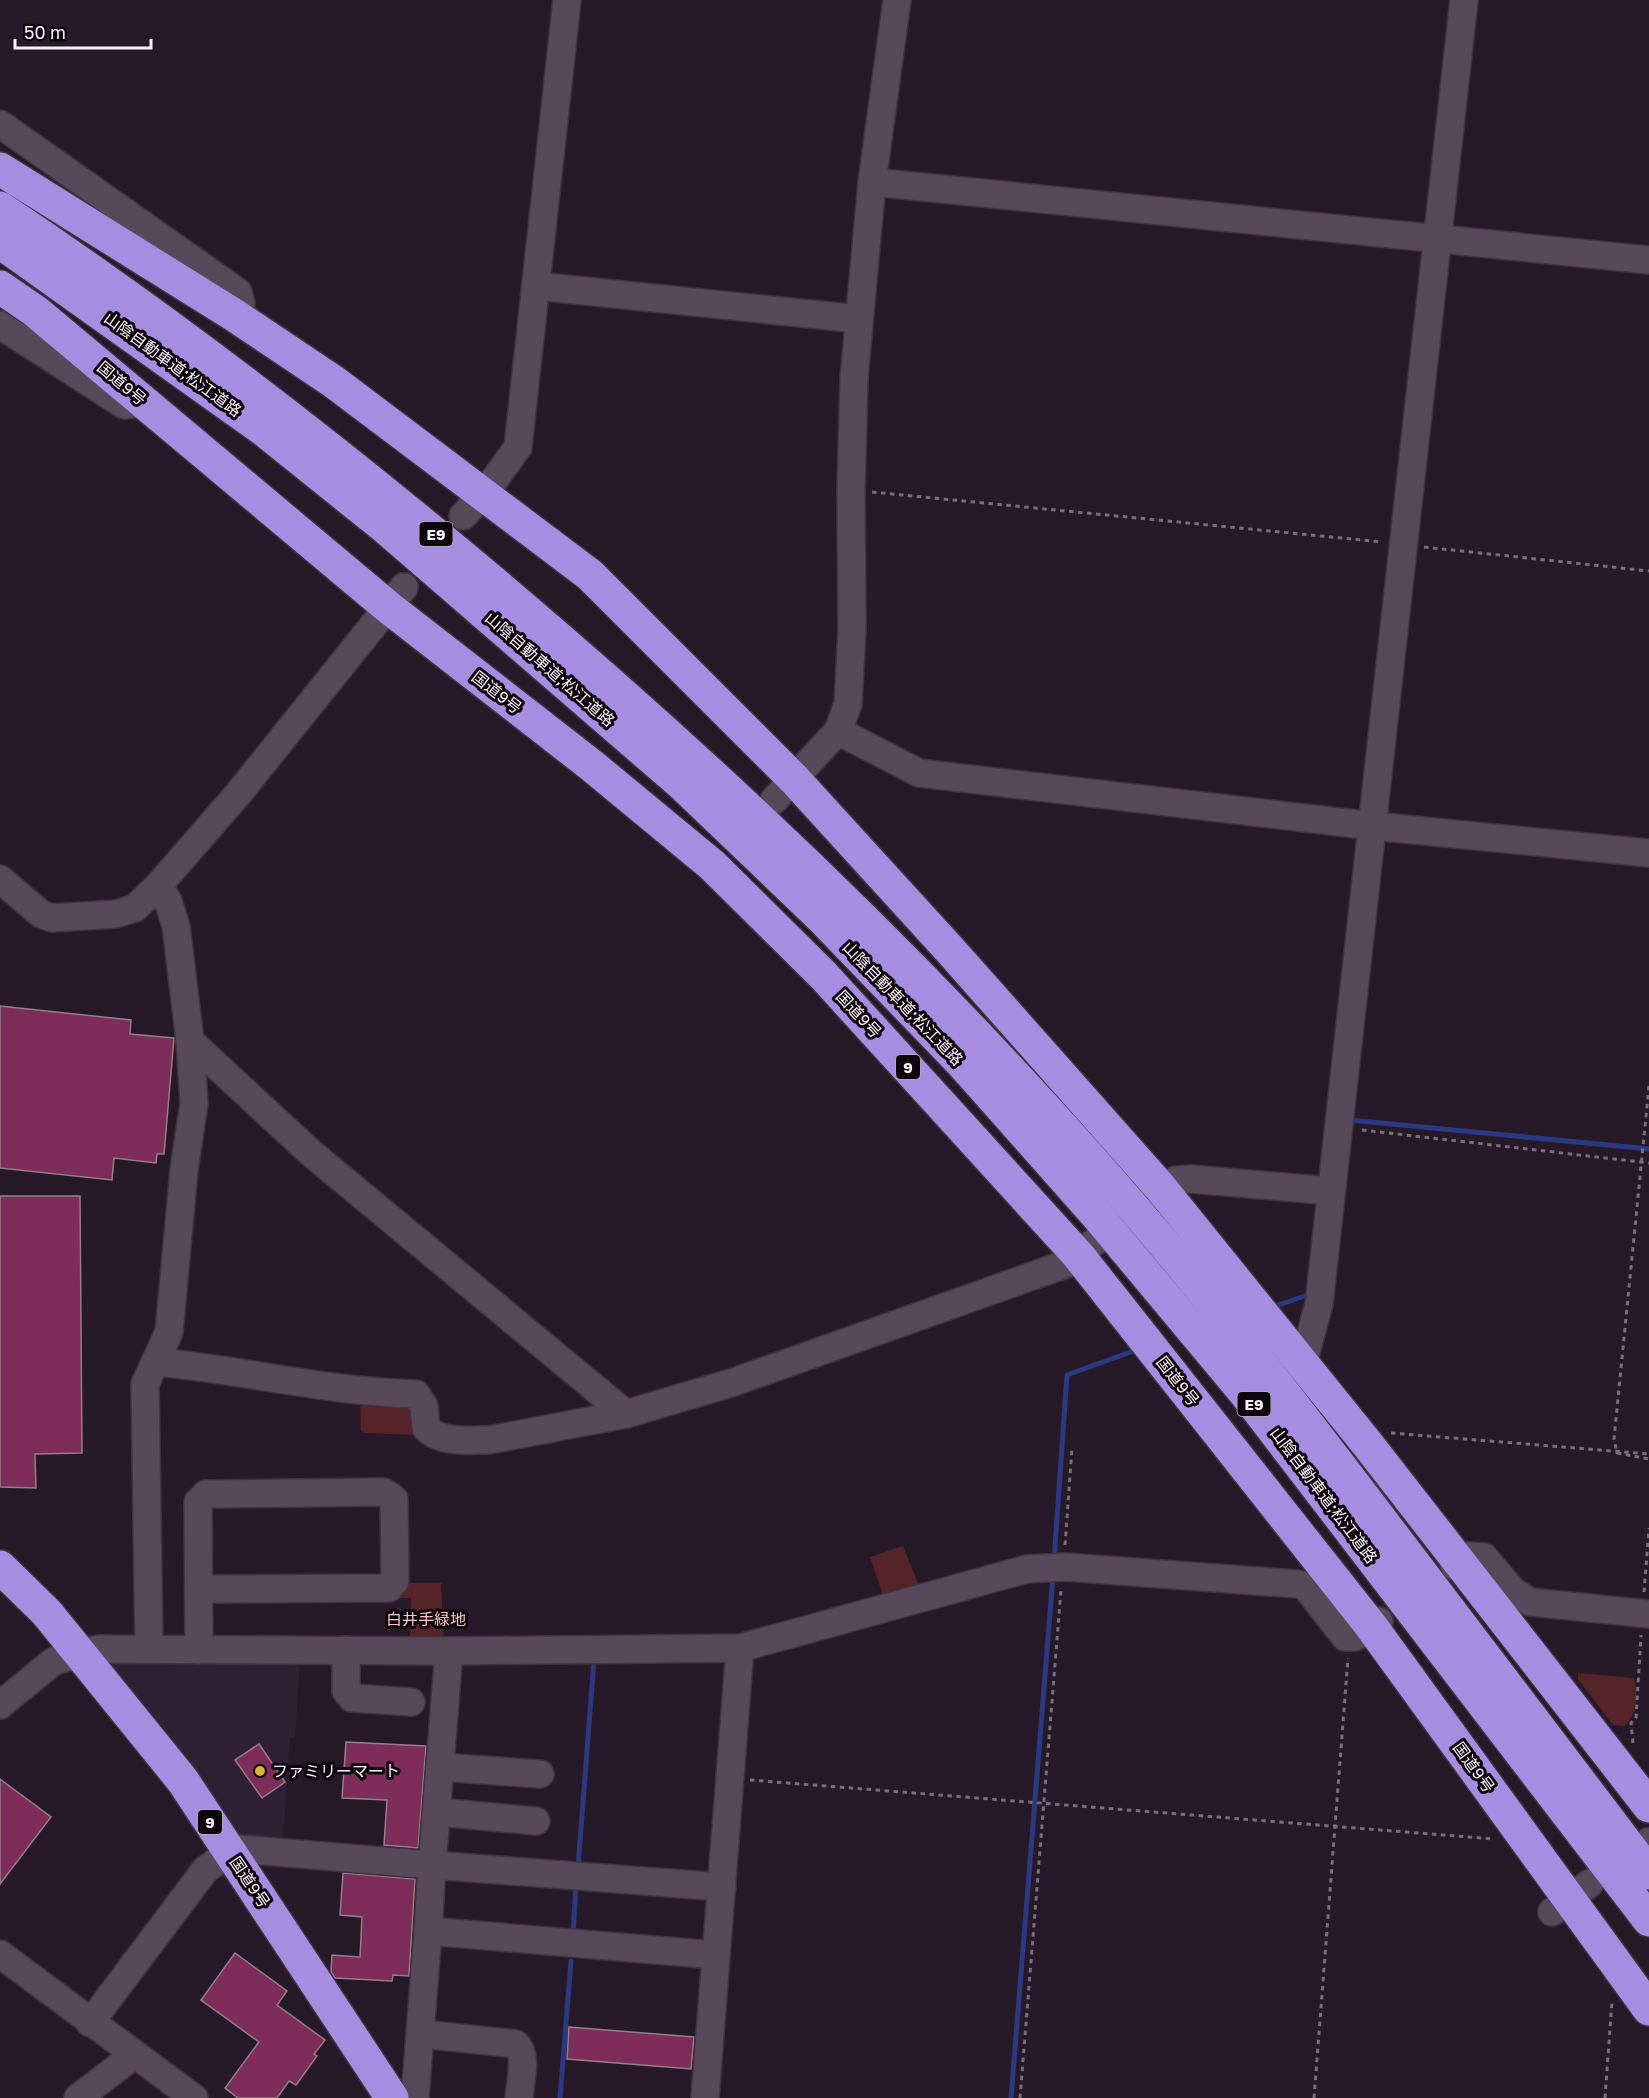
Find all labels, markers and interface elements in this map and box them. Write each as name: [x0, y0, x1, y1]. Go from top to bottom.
scale bar: [15, 12, 152, 50]
text: 50 m: [24, 21, 66, 43]
street label: 山陰自動車道;松江道路: [100, 307, 246, 421]
street label: 国道9号: [93, 357, 151, 409]
road number: E9: [420, 522, 452, 546]
street label: 山陰自動車道;松江道路: [481, 607, 619, 731]
street label: 国道9号: [468, 666, 526, 718]
street label: 山陰自動車道;松江道路: [839, 937, 967, 1069]
street label: 国道9号: [832, 986, 886, 1042]
road number: 9: [896, 1055, 920, 1079]
street label: 国道9号: [1152, 1352, 1204, 1410]
road number: E9: [1238, 1392, 1270, 1416]
street label: 山陰自動車道;松江道路: [1266, 1423, 1382, 1567]
park label: 白井手緑地: [386, 1609, 466, 1629]
street label: 国道9号: [1449, 1738, 1499, 1796]
place label: ファミリーマート: [272, 1761, 400, 1781]
marker: ファミリーマート: [253, 1764, 267, 1778]
road number: 9: [198, 1810, 222, 1834]
street label: 国道9号: [226, 1852, 274, 1912]

